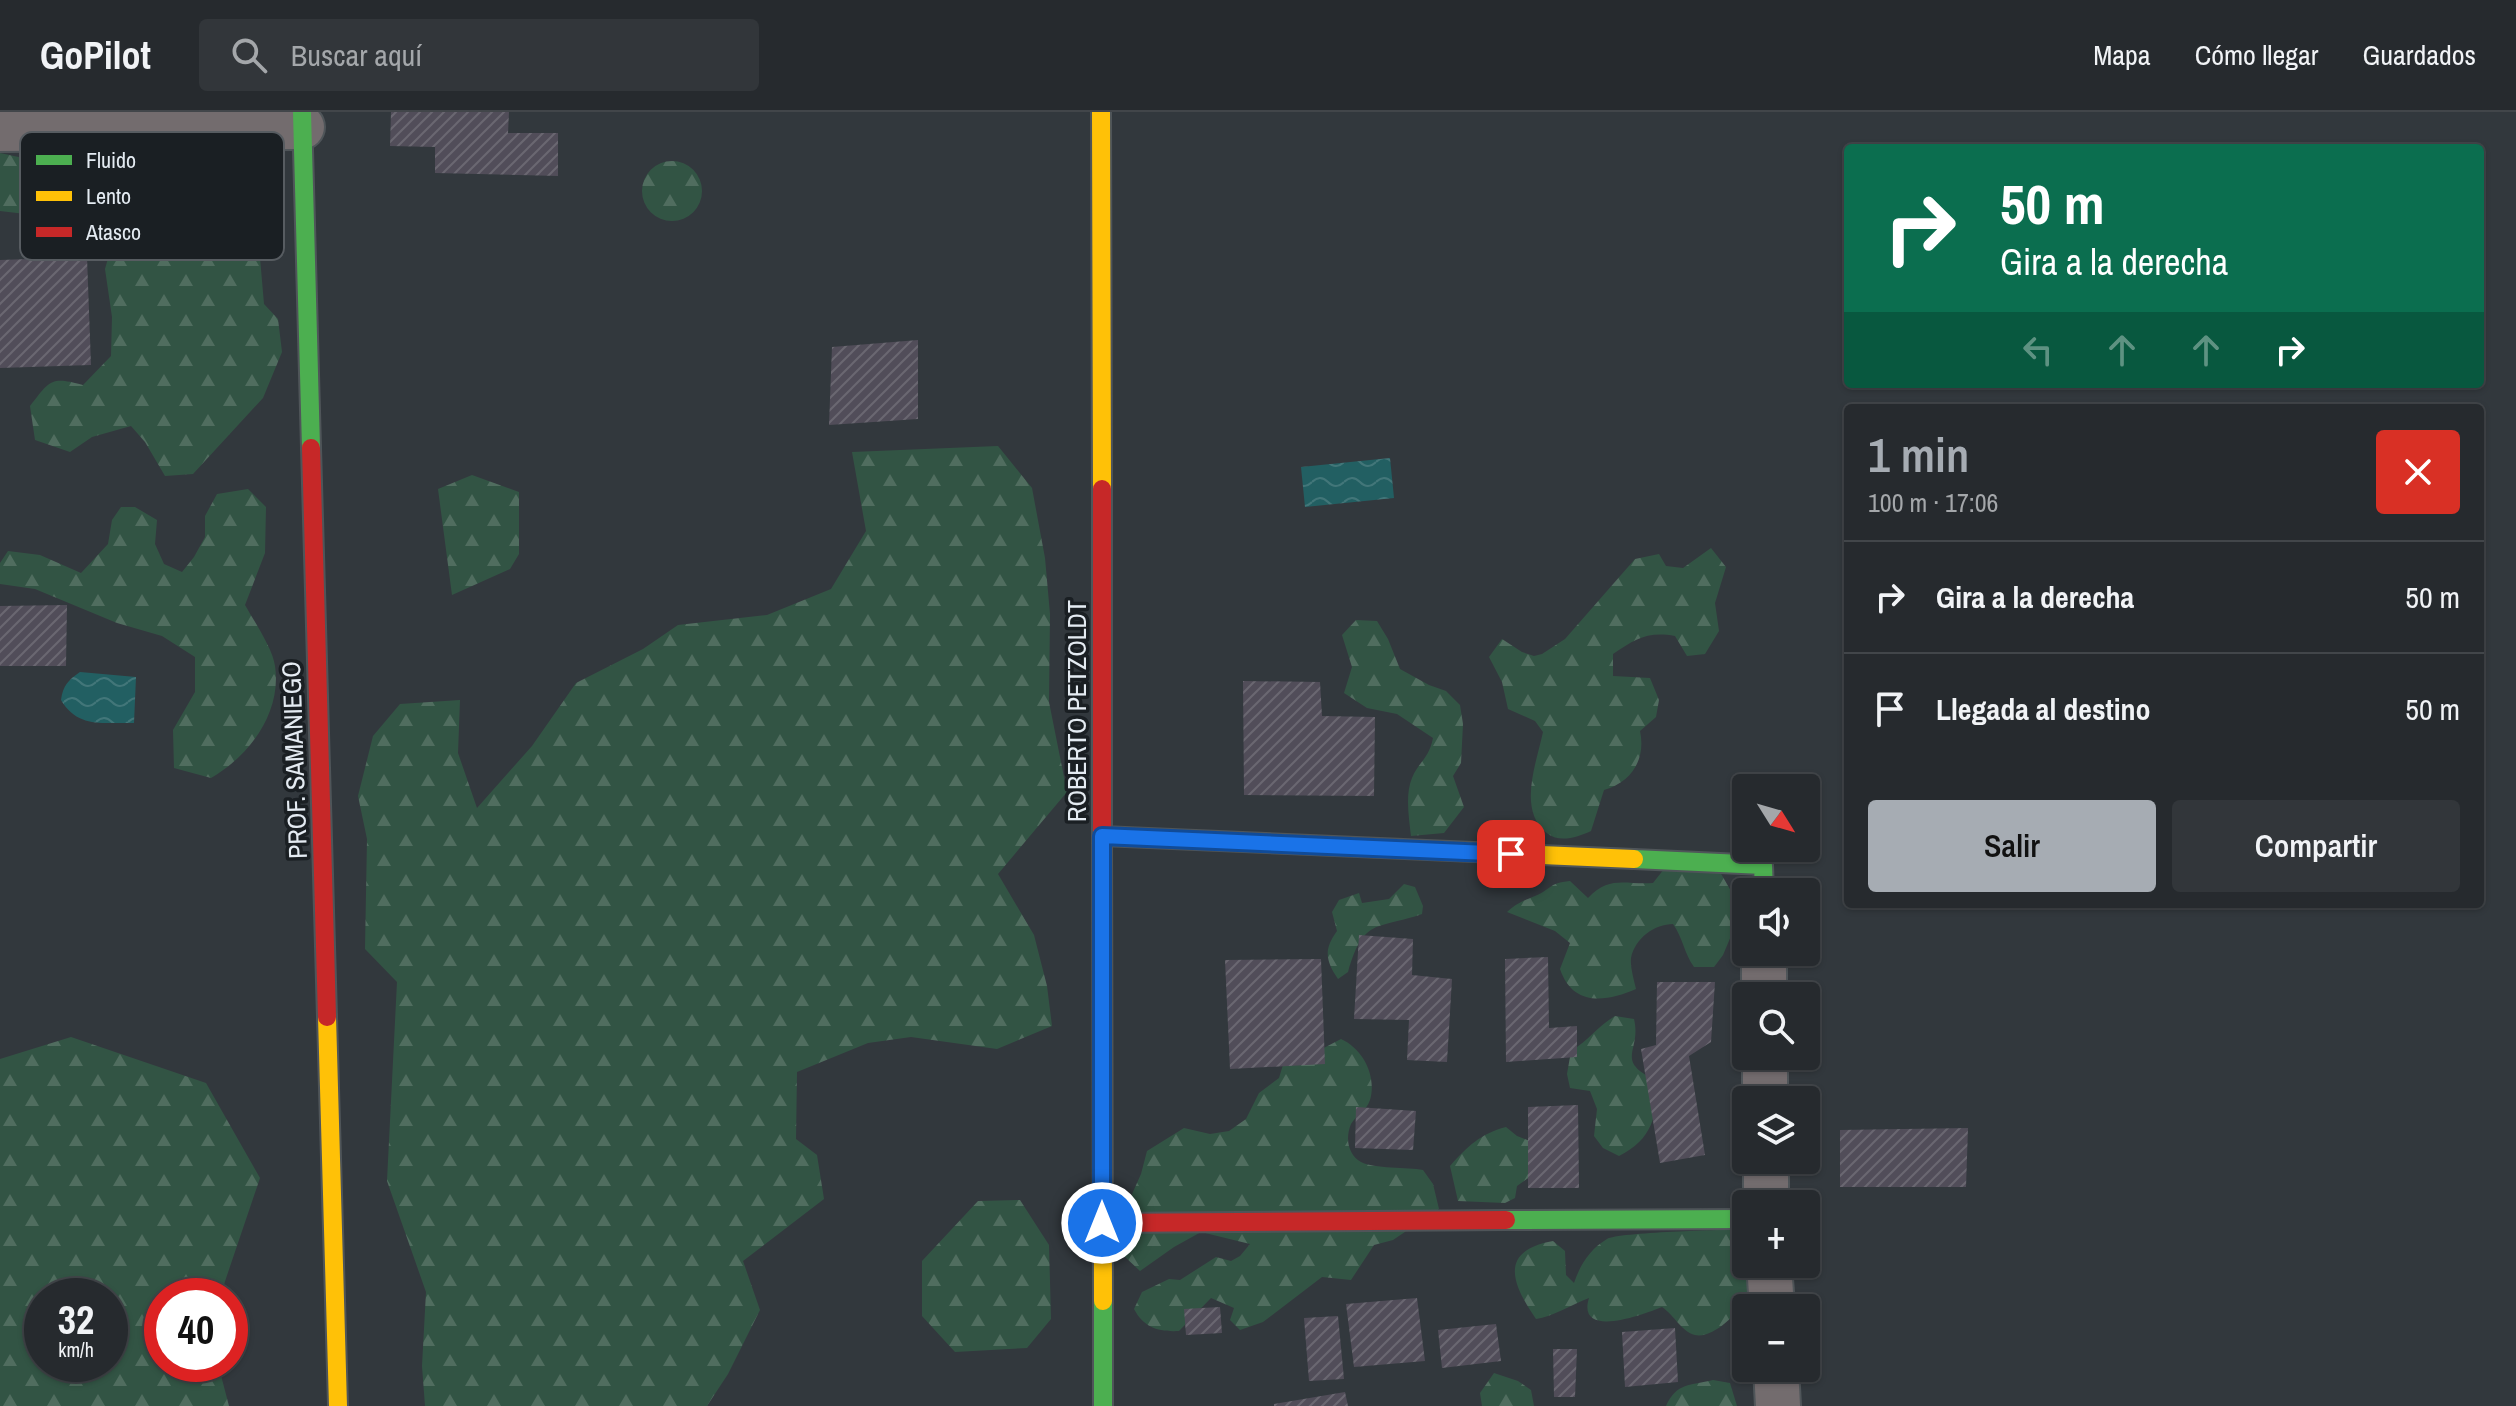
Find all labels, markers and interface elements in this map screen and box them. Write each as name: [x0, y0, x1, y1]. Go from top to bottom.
search box: [199, 19, 759, 91]
text: GoPilot: [40, 30, 151, 81]
icon: search: [227, 33, 271, 77]
text: Buscar aquí: [291, 35, 422, 75]
text: Mapa: [2093, 36, 2151, 74]
text: Cómo llegar: [2195, 36, 2318, 74]
text: Guardados: [2362, 36, 2476, 74]
legend: [20, 132, 284, 260]
text: Fluido: [86, 145, 136, 175]
text: 50 m: [2000, 166, 2105, 241]
icon: right: [1868, 176, 1972, 280]
text: Lento: [86, 181, 131, 211]
text: Atasco: [85, 217, 141, 247]
text: Gira a la derecha: [2000, 238, 2228, 286]
icon: left: [2016, 328, 2060, 372]
icon: ahead: [2100, 328, 2144, 372]
icon: ahead: [2184, 328, 2228, 372]
icon: right: [2268, 328, 2312, 372]
text: 1 min: [1868, 422, 1969, 487]
button: close: [2376, 430, 2460, 514]
text: 100 m · 17:06: [1868, 485, 1998, 520]
icon: right: [1868, 575, 1912, 619]
text: Gira a la derecha: [1936, 577, 2134, 617]
text: 50 m: [2405, 577, 2460, 617]
street label: ROBERTO PETZOLDT: [1059, 600, 1094, 822]
street label: PROF. SAMANIEGO: [273, 661, 315, 859]
icon: arrive: [1868, 687, 1912, 731]
text: Llegada al destino: [1936, 689, 2151, 729]
text: 50 m: [2405, 689, 2460, 729]
north arrow: [1732, 774, 1820, 862]
map controls: [1732, 774, 1820, 1382]
button: Salir: [1868, 800, 2156, 892]
button: Compartir: [2172, 800, 2460, 892]
pin: [1477, 820, 1545, 888]
icon: arrive: [1489, 832, 1533, 876]
button: sound: [1732, 878, 1820, 966]
button: search: [1732, 982, 1820, 1070]
button: layers: [1732, 1086, 1820, 1174]
position arrow: [1060, 1181, 1144, 1265]
button: +: [1732, 1190, 1820, 1278]
speed limit sign: 40: [144, 1278, 248, 1382]
text: 32: [58, 1293, 94, 1346]
button: −: [1732, 1294, 1820, 1382]
text: km/h: [58, 1336, 94, 1363]

